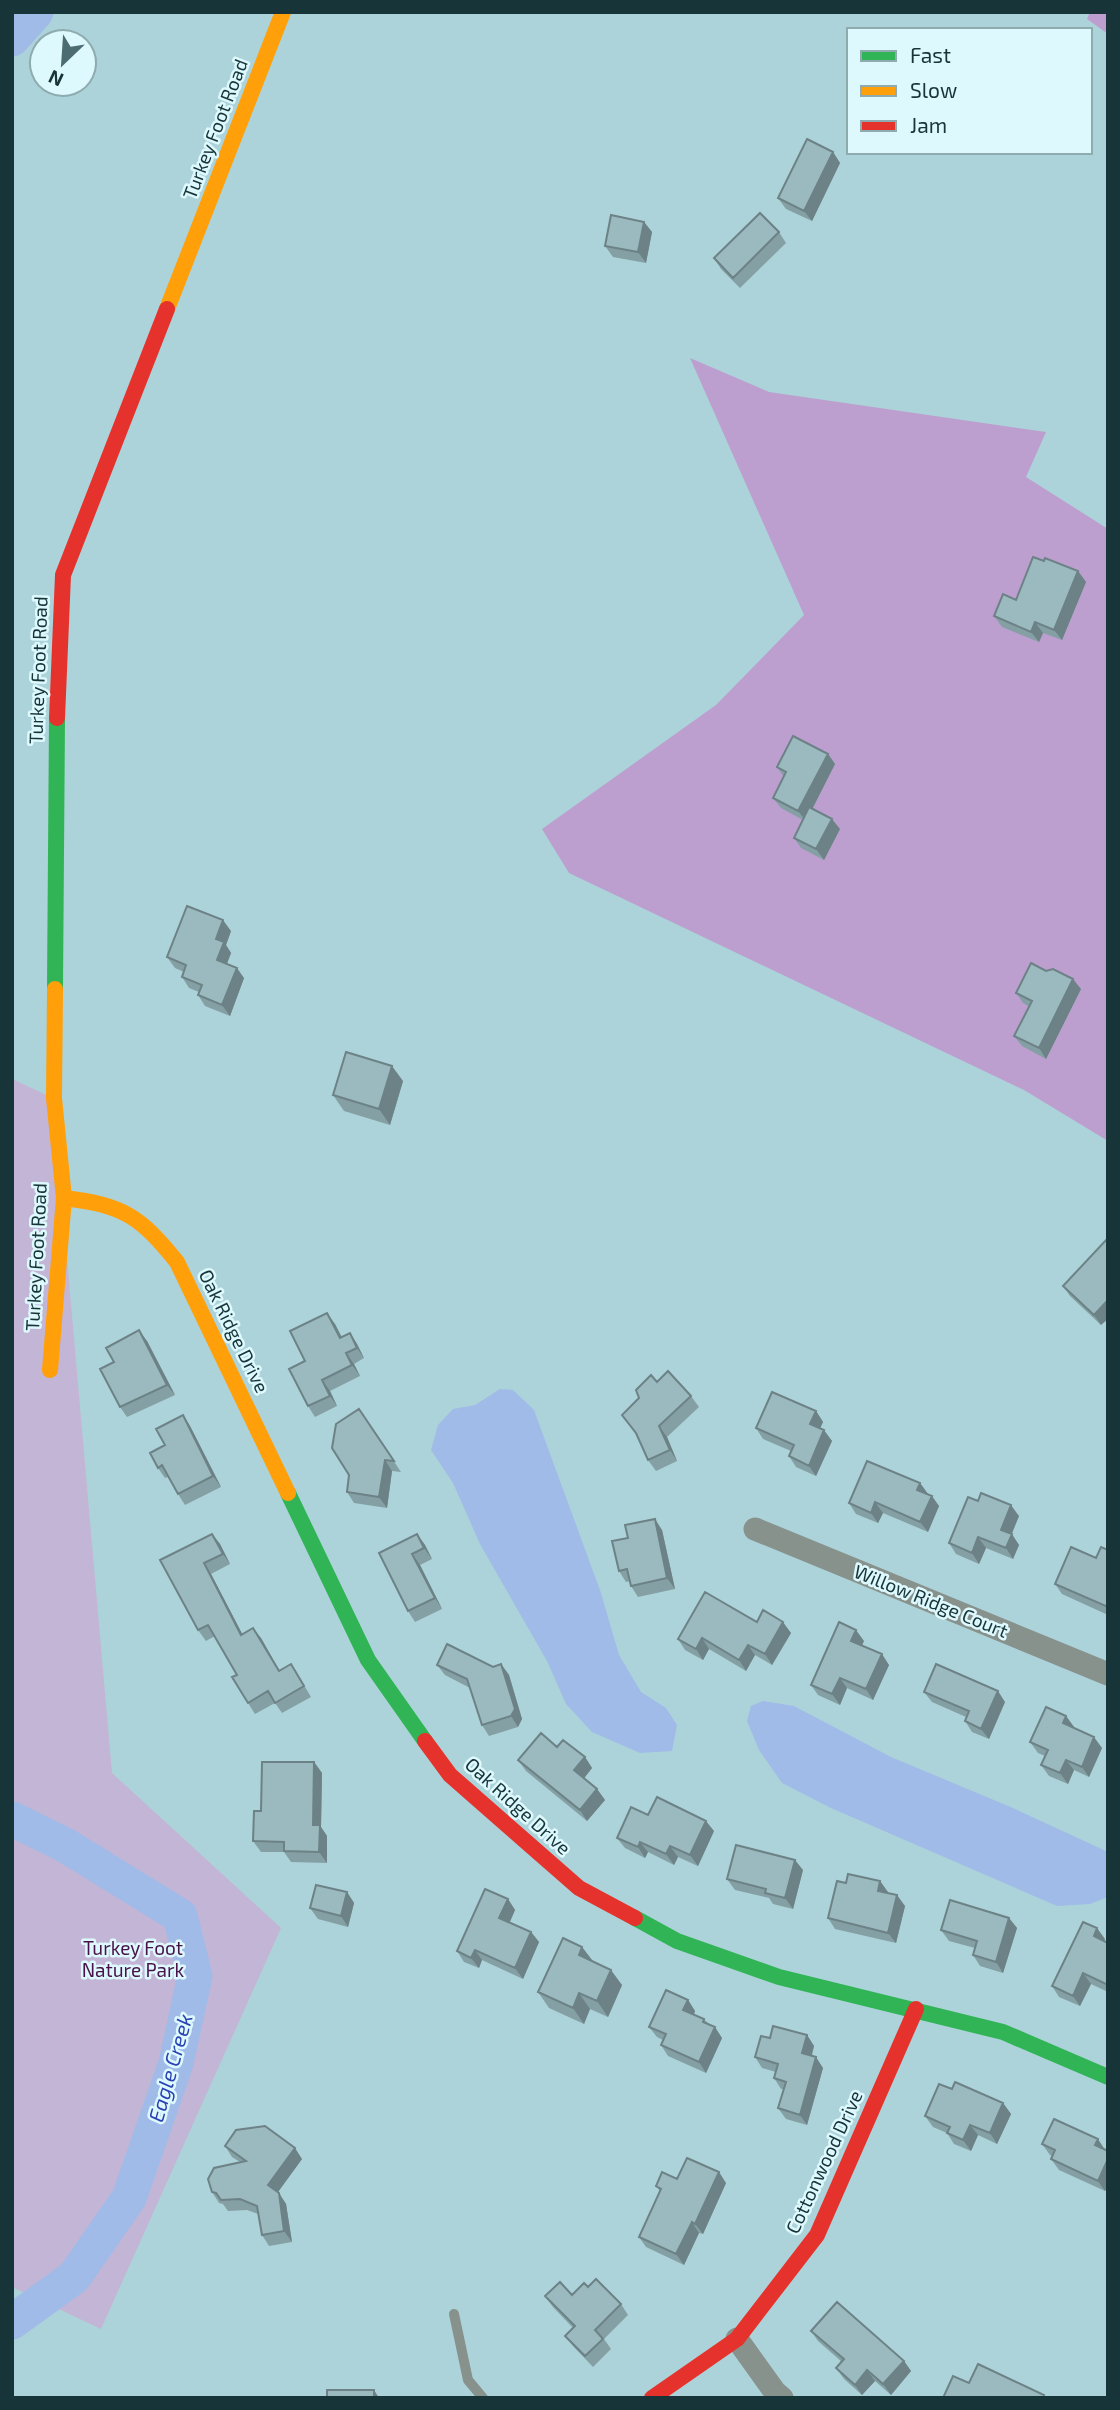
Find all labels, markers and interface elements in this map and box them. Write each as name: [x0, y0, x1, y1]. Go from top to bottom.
north arrow: [28, 28, 98, 98]
legend: [847, 28, 1092, 154]
text: Fast: [910, 42, 951, 67]
street label: Turkey Foot Road: [177, 56, 252, 202]
text: N: [45, 66, 67, 92]
text: Slow: [910, 77, 957, 102]
text: Jam: [910, 112, 947, 137]
street label: Turkey Foot Road: [23, 596, 52, 744]
street label: Turkey Foot Road: [20, 1183, 51, 1331]
street label: Oak Ridge Drive: [195, 1265, 274, 1396]
street label: Willow Ridge Court: [851, 1559, 1011, 1642]
street label: Oak Ridge Drive: [461, 1752, 576, 1859]
park label: Turkey Foot Nature Park: [82, 1936, 185, 1981]
water label: Eagle Creek: [142, 2011, 197, 2125]
street label: Cottonwood Drive: [780, 2087, 867, 2237]

